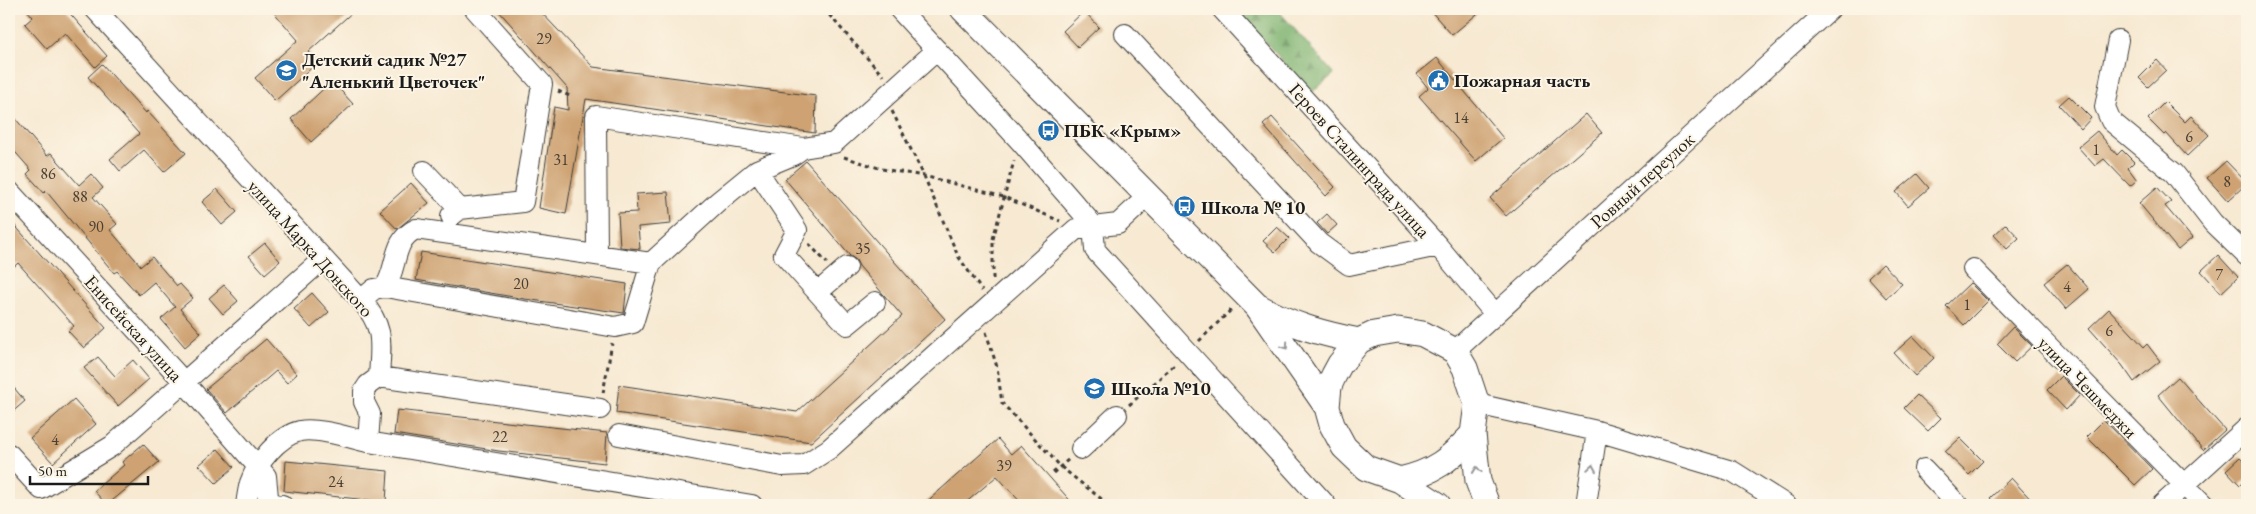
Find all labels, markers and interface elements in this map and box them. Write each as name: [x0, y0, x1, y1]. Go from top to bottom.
house number: 29: [536, 28, 552, 49]
place label: Детский садик №27 "Аленький Цветочек": [302, 47, 485, 94]
school or university icon: Детский садик №27 "Аленький Цветочек": [274, 58, 298, 82]
public building icon: Пожарная часть: [1426, 68, 1450, 92]
place label: Пожарная часть: [1454, 68, 1590, 93]
street label: Героев Сталинграда улица: [1283, 78, 1436, 243]
house number: 14: [1453, 107, 1469, 128]
bus stop icon: ПБК «Крым»: [1036, 118, 1060, 142]
place label: ПБК «Крым»: [1064, 118, 1181, 143]
house number: 6: [2185, 126, 2193, 147]
street label: Ровный переулок: [1585, 127, 1700, 234]
house number: 1: [2092, 139, 2100, 160]
house number: 31: [553, 149, 569, 170]
house number: 86: [40, 163, 56, 184]
house number: 8: [2223, 171, 2231, 192]
street label: улица Марка Донского: [242, 174, 379, 322]
house number: 88: [72, 186, 88, 207]
bus stop icon: Школа № 10: [1173, 195, 1197, 219]
place label: Школа № 10: [1201, 195, 1305, 220]
house number: 90: [88, 216, 104, 237]
house number: 35: [855, 238, 871, 259]
house number: 7: [2215, 264, 2223, 285]
street label: Енисейская улица: [79, 269, 189, 388]
house number: 20: [513, 273, 529, 294]
house number: 4: [2063, 276, 2071, 297]
house number: 1: [1963, 294, 1971, 315]
house number: 6: [2105, 320, 2113, 341]
street label: улица Чешмеджи: [2032, 331, 2143, 444]
one-way arrow: [1279, 340, 1288, 350]
school or university icon: Школа №10: [1083, 376, 1107, 400]
place label: Школа №10: [1111, 376, 1211, 401]
house number: 22: [492, 426, 508, 447]
house number: 4: [51, 429, 59, 450]
scale bar: [30, 454, 148, 486]
house number: 39: [996, 455, 1012, 476]
text: 50 m: [38, 461, 67, 480]
one-way arrow: [1586, 464, 1596, 472]
one-way arrow: [1472, 466, 1483, 474]
house number: 24: [328, 471, 344, 492]

